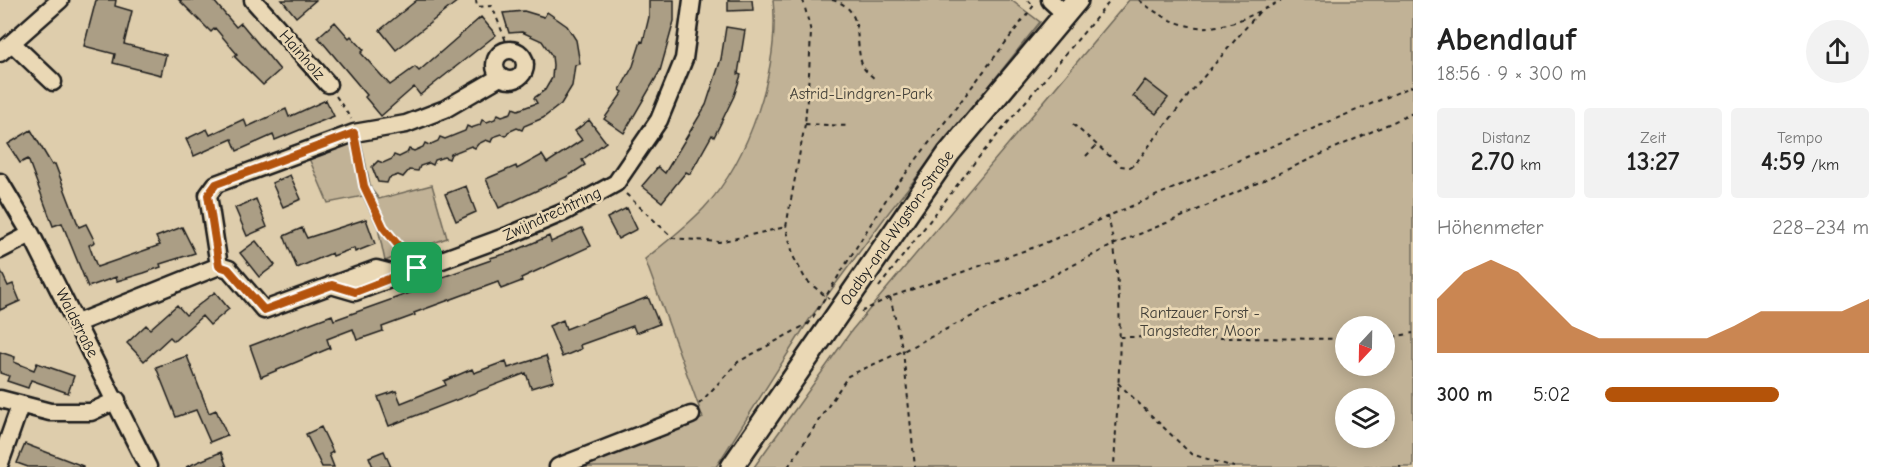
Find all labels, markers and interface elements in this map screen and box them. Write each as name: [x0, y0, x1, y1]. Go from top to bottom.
text: Abendlauf: [1437, 20, 1576, 58]
button: share: [1806, 20, 1869, 83]
street label: Hainholz: [276, 27, 328, 84]
text: 18:56 · 9 × 300 m: [1437, 62, 1587, 85]
park label: Astrid-Lindgren-Park: [790, 85, 933, 103]
text: Distanz: [1482, 129, 1530, 147]
text: Zeit: [1640, 129, 1666, 147]
text: Tempo: [1777, 129, 1823, 147]
street label: Oadby-and-Wigston-Straße: [836, 147, 958, 309]
text: 2.70: [1471, 147, 1515, 177]
text: 13:27: [1627, 147, 1679, 177]
text: 4:59: [1761, 147, 1806, 177]
text: km: [1515, 156, 1541, 174]
text: /km: [1806, 156, 1839, 174]
street label: Zwijndrechtring: [500, 183, 604, 245]
text: Höhenmeter: [1437, 216, 1544, 239]
text: 228–234 m: [1772, 216, 1869, 239]
pin: [391, 242, 442, 293]
icon: arrive: [400, 251, 433, 284]
street label: Waldstraße: [52, 286, 102, 360]
park label: Rantzauer Forst - Tangstedter Moor: [1140, 304, 1261, 340]
north arrow: [1335, 316, 1395, 376]
map controls: [1335, 316, 1395, 448]
text: 300 m: [1437, 383, 1493, 406]
text: 5:02: [1533, 383, 1570, 406]
button: layers: [1335, 388, 1395, 448]

